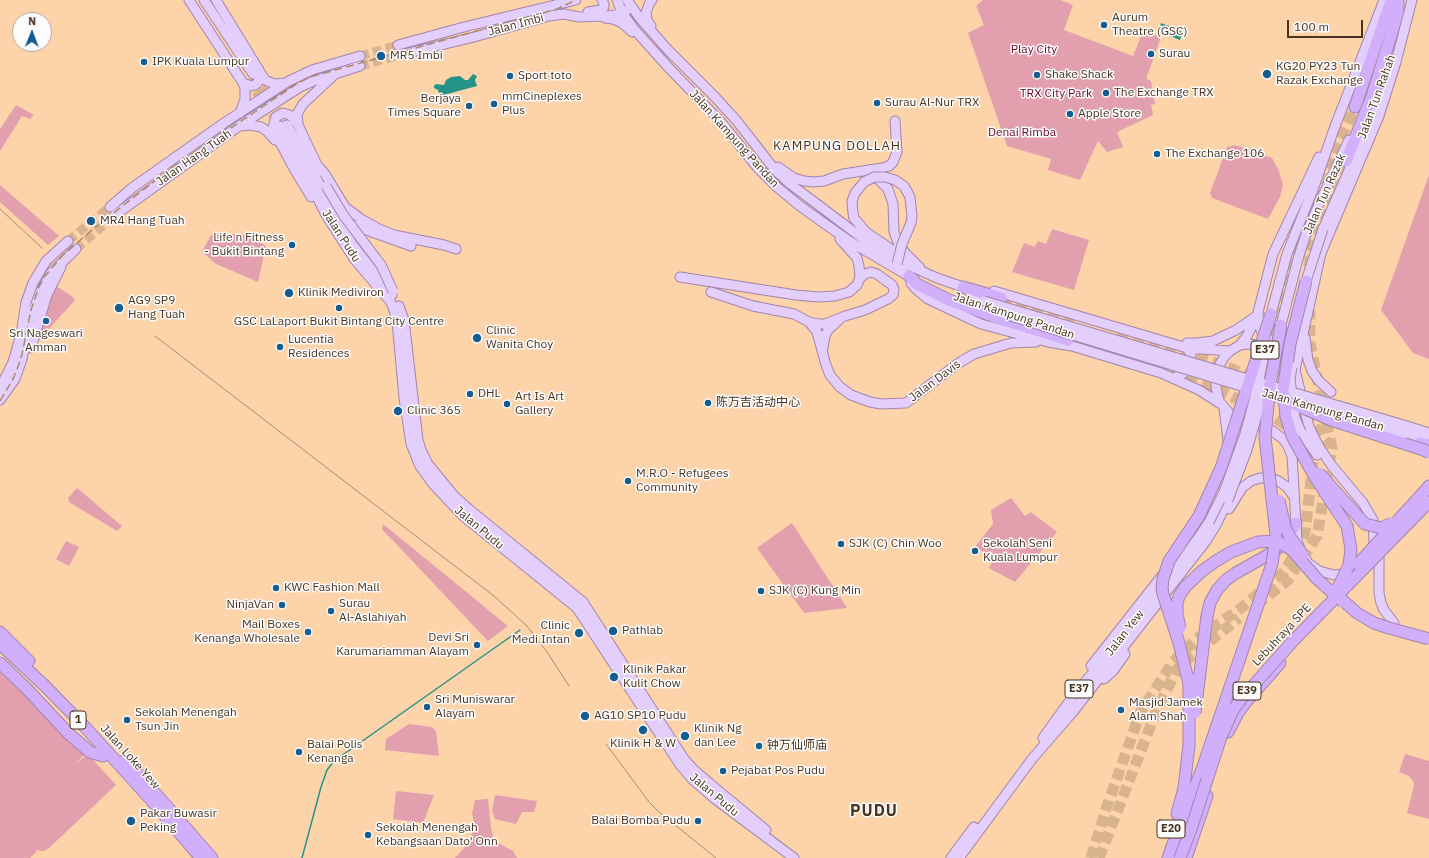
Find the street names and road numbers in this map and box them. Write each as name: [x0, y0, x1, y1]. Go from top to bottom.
street label: Jalan Imbi: [487, 11, 545, 39]
street label: Jalan Tun Rahah: [1355, 53, 1399, 141]
street label: Jalan Kampung Pandan: [686, 87, 782, 191]
street label: Jalan Hang Tuah: [153, 127, 235, 189]
street label: Jalan Tun Razak: [1301, 151, 1349, 237]
street label: Jalan Pudu: [319, 207, 363, 265]
street label: Jalan Kampung Pandan: [952, 290, 1076, 342]
road number: E37: [1251, 341, 1279, 359]
street label: Jalan Davis: [906, 357, 964, 405]
street label: Jalan Kampung Pandan: [1260, 386, 1386, 434]
street label: Jalan Pudu: [452, 503, 506, 553]
street label: Lebuhraya SPE: [1249, 601, 1315, 669]
street label: Jalan Yew: [1103, 607, 1147, 659]
road number: E37: [1065, 680, 1093, 698]
road number: E39: [1233, 682, 1261, 700]
road number: 1: [70, 711, 86, 729]
street label: Jalan Loke Yew: [97, 722, 163, 792]
street label: Jalan Pudu: [687, 770, 741, 820]
road number: E20: [1157, 820, 1185, 838]

